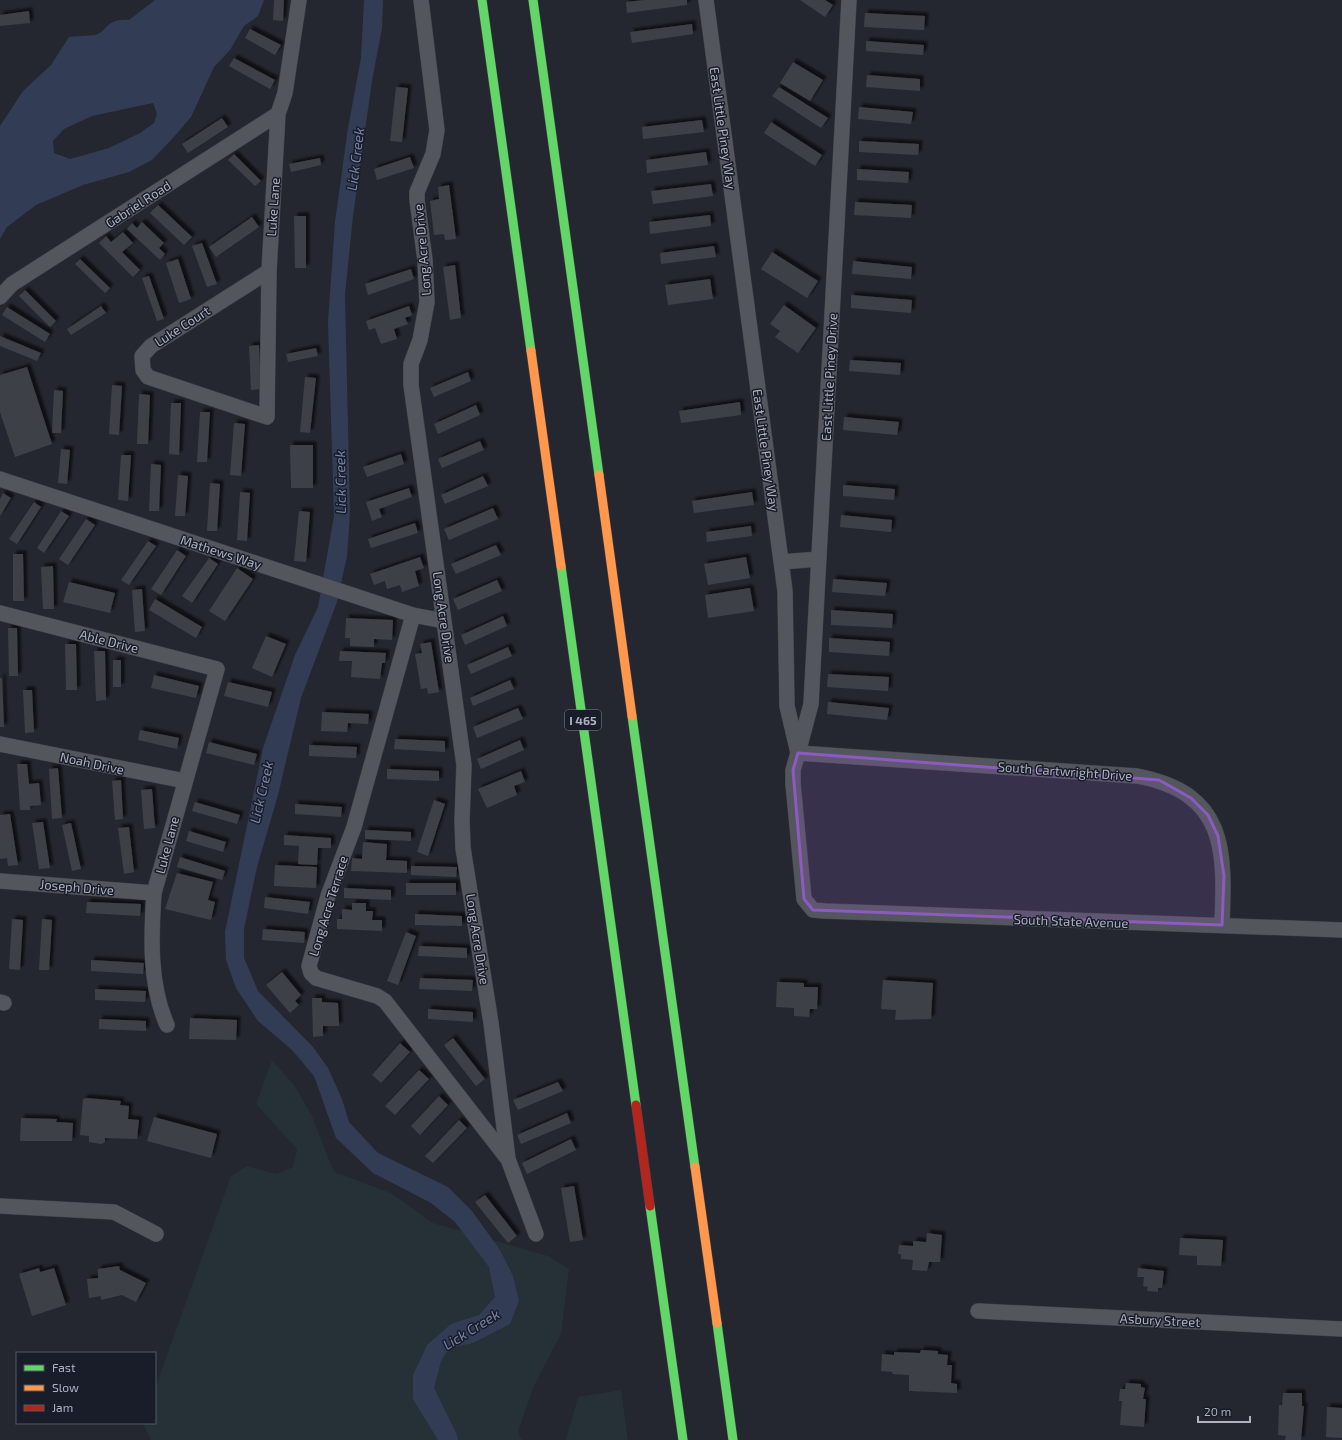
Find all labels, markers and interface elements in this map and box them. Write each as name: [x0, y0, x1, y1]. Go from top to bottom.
street label: East Little Piney Way: [706, 66, 740, 190]
water label: Lick Creek: [343, 126, 367, 192]
street label: Gabriel Road: [102, 177, 174, 231]
street label: Luke Lane: [263, 177, 283, 237]
street label: Long Acre Drive: [410, 204, 434, 296]
street label: Luke Court: [151, 302, 213, 350]
street label: East Little Piney Drive: [818, 313, 840, 441]
street label: East Little Piney Way: [749, 388, 783, 512]
water label: Lick Creek: [331, 450, 349, 514]
street label: Mathews Way: [178, 531, 264, 573]
street label: Long Acre Drive: [430, 570, 458, 664]
street label: Able Drive: [78, 626, 140, 656]
road number: I 465: [565, 710, 601, 730]
street label: Noah Drive: [59, 748, 125, 778]
street label: South Cartwright Drive: [997, 758, 1133, 784]
water label: Lick Creek: [246, 759, 276, 825]
street label: Luke Lane: [152, 815, 182, 875]
street label: Long Acre Terrace: [305, 854, 351, 958]
street label: Joseph Drive: [39, 876, 115, 898]
street label: Long Acre Drive: [463, 892, 493, 986]
street label: South State Avenue: [1013, 911, 1129, 931]
water label: Lick Creek: [440, 1305, 502, 1353]
street label: Asbury Street: [1119, 1310, 1201, 1330]
legend: [16, 1352, 156, 1424]
text: Fast: [52, 1360, 76, 1374]
text: Slow: [52, 1380, 79, 1394]
scale bar: [1198, 1398, 1250, 1424]
text: Jam: [52, 1400, 73, 1414]
text: 20 m: [1204, 1404, 1231, 1418]

